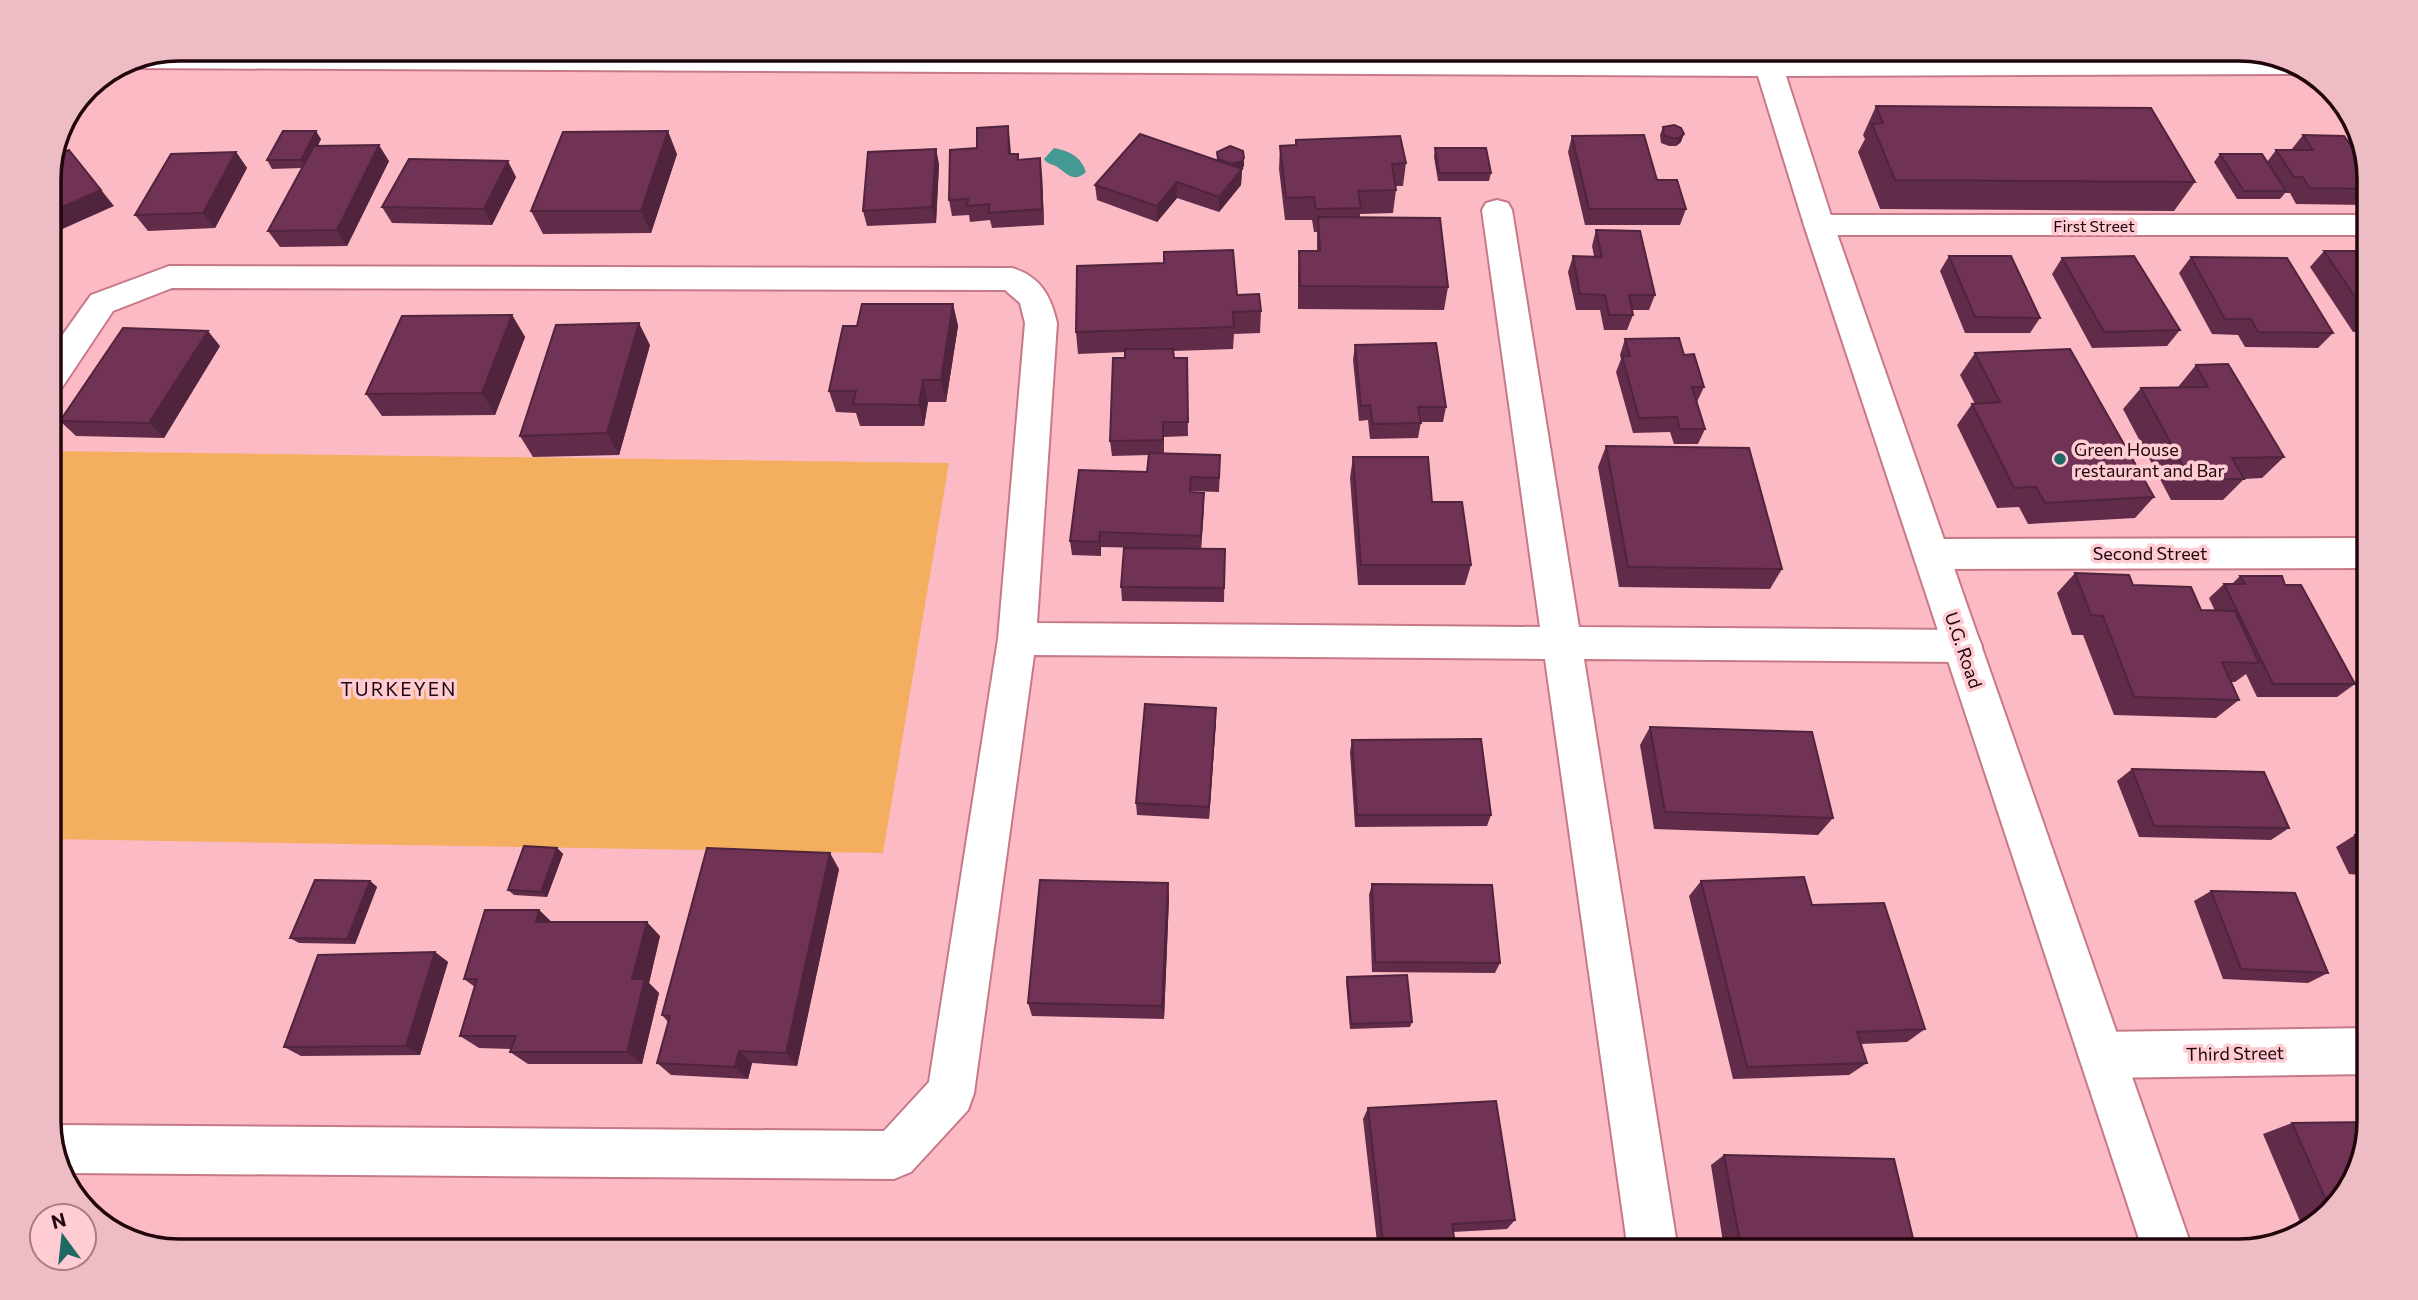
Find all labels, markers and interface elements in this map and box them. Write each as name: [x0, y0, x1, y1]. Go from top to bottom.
street label: First Street: [2053, 216, 2135, 235]
place label: Green House restaurant and Bar: [2074, 438, 2225, 481]
marker: Green House restaurant and Bar: [2052, 451, 2068, 467]
street label: Second Street: [2093, 542, 2207, 564]
street label: U.G. Road: [1941, 609, 1987, 691]
district label: TURKEYEN: [341, 677, 457, 700]
street label: Third Street: [2186, 1041, 2284, 1065]
north arrow: [28, 1202, 98, 1272]
text: N: [49, 1207, 68, 1233]

